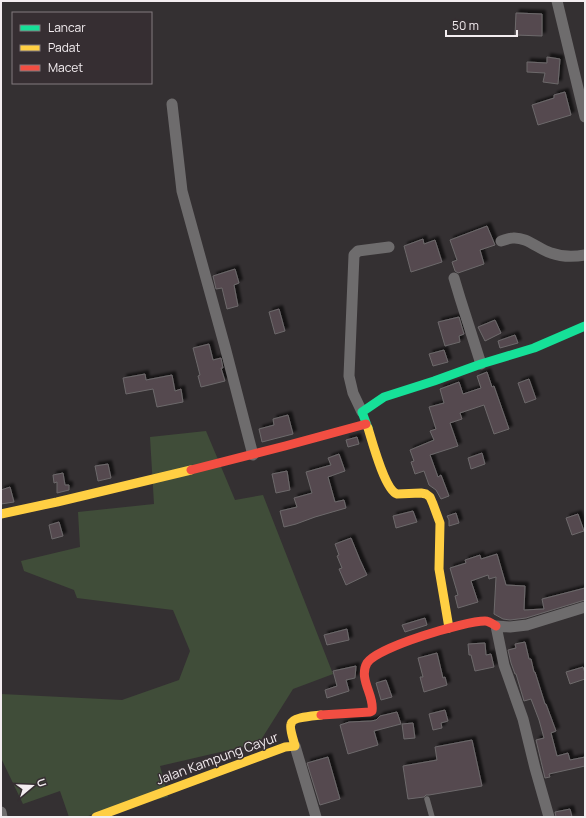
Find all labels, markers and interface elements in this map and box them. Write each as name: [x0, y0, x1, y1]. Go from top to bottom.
legend: [12, 12, 152, 84]
scale bar: [446, 12, 517, 38]
text: 50 m: [452, 17, 479, 34]
text: Lancar: [48, 19, 86, 36]
text: Padat: [48, 39, 80, 56]
text: Macet: [48, 59, 83, 76]
street label: Jalan Kampung Cayur: [153, 727, 281, 788]
north arrow: [12, 766, 52, 806]
text: U: [34, 776, 50, 789]

